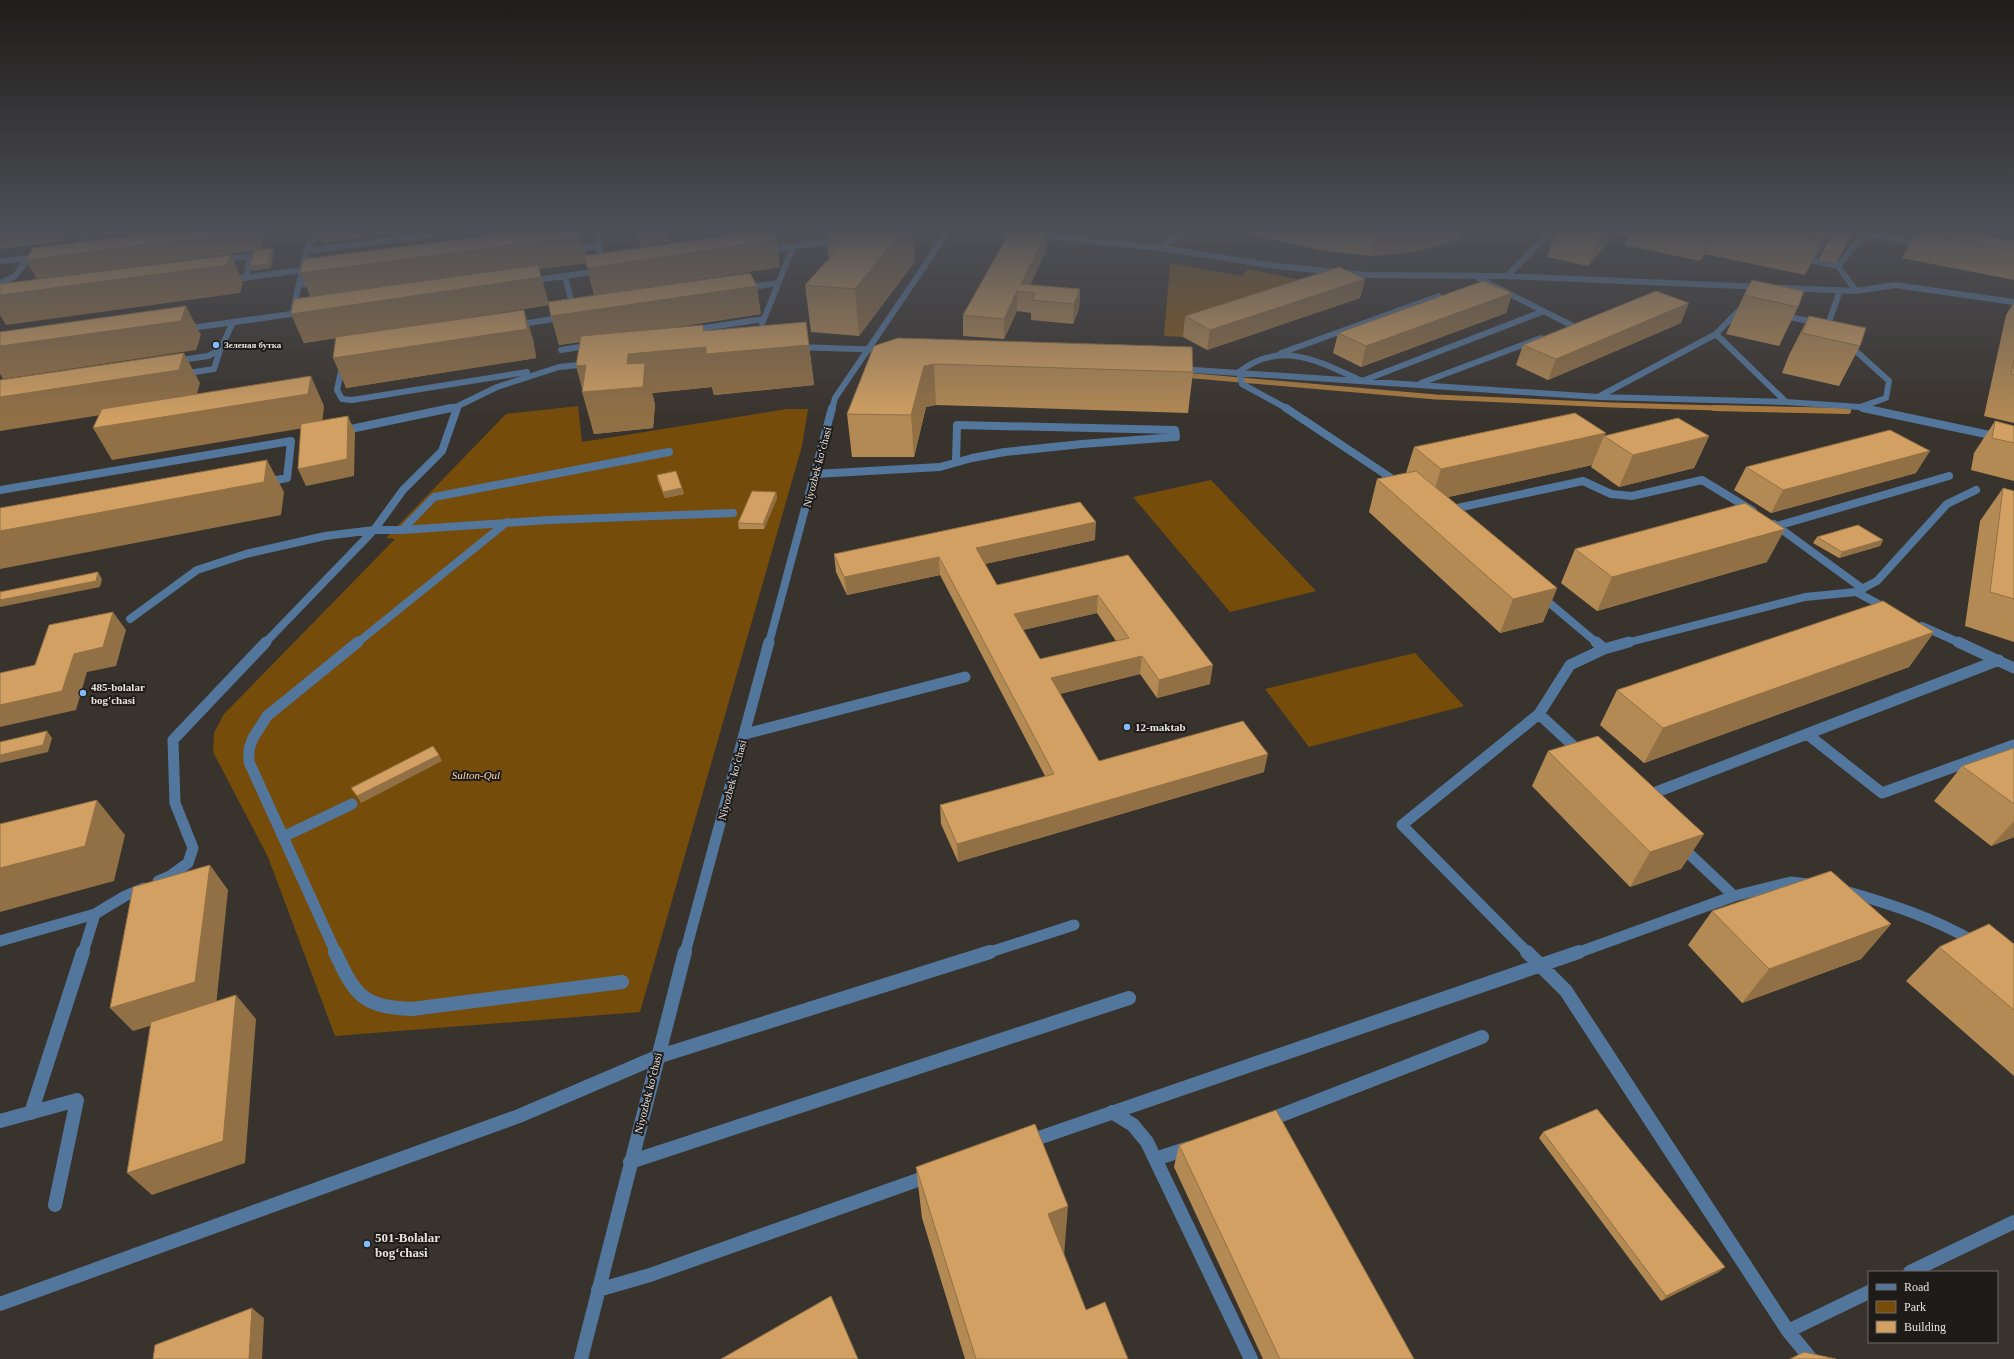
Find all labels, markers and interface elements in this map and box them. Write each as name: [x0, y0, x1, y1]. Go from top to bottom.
marker: Зеленая бутка: [211, 340, 221, 350]
place label: Зеленая бутка: [224, 340, 282, 350]
street label: Niyozbek koʻchasi: [800, 425, 834, 509]
place label: 485-bolalar bog'chasi: [91, 681, 145, 706]
marker: 485-bolalar bog'chasi: [78, 688, 88, 698]
place label: 12-maktab: [1135, 721, 1186, 733]
marker: 12-maktab: [1122, 722, 1132, 732]
street label: Niyozbek koʻchasi: [715, 738, 749, 822]
park label: Sulton-Qul: [452, 769, 500, 781]
street label: Niyozbek koʻchasi: [632, 1051, 664, 1135]
place label: 501-Bolalar bogʻchasi: [375, 1230, 440, 1260]
marker: 501-Bolalar bogʻchasi: [362, 1239, 372, 1249]
legend: [1868, 1271, 1998, 1343]
text: Road: [1904, 1280, 1929, 1294]
text: Park: [1904, 1300, 1926, 1314]
text: Building: [1904, 1320, 1946, 1334]

